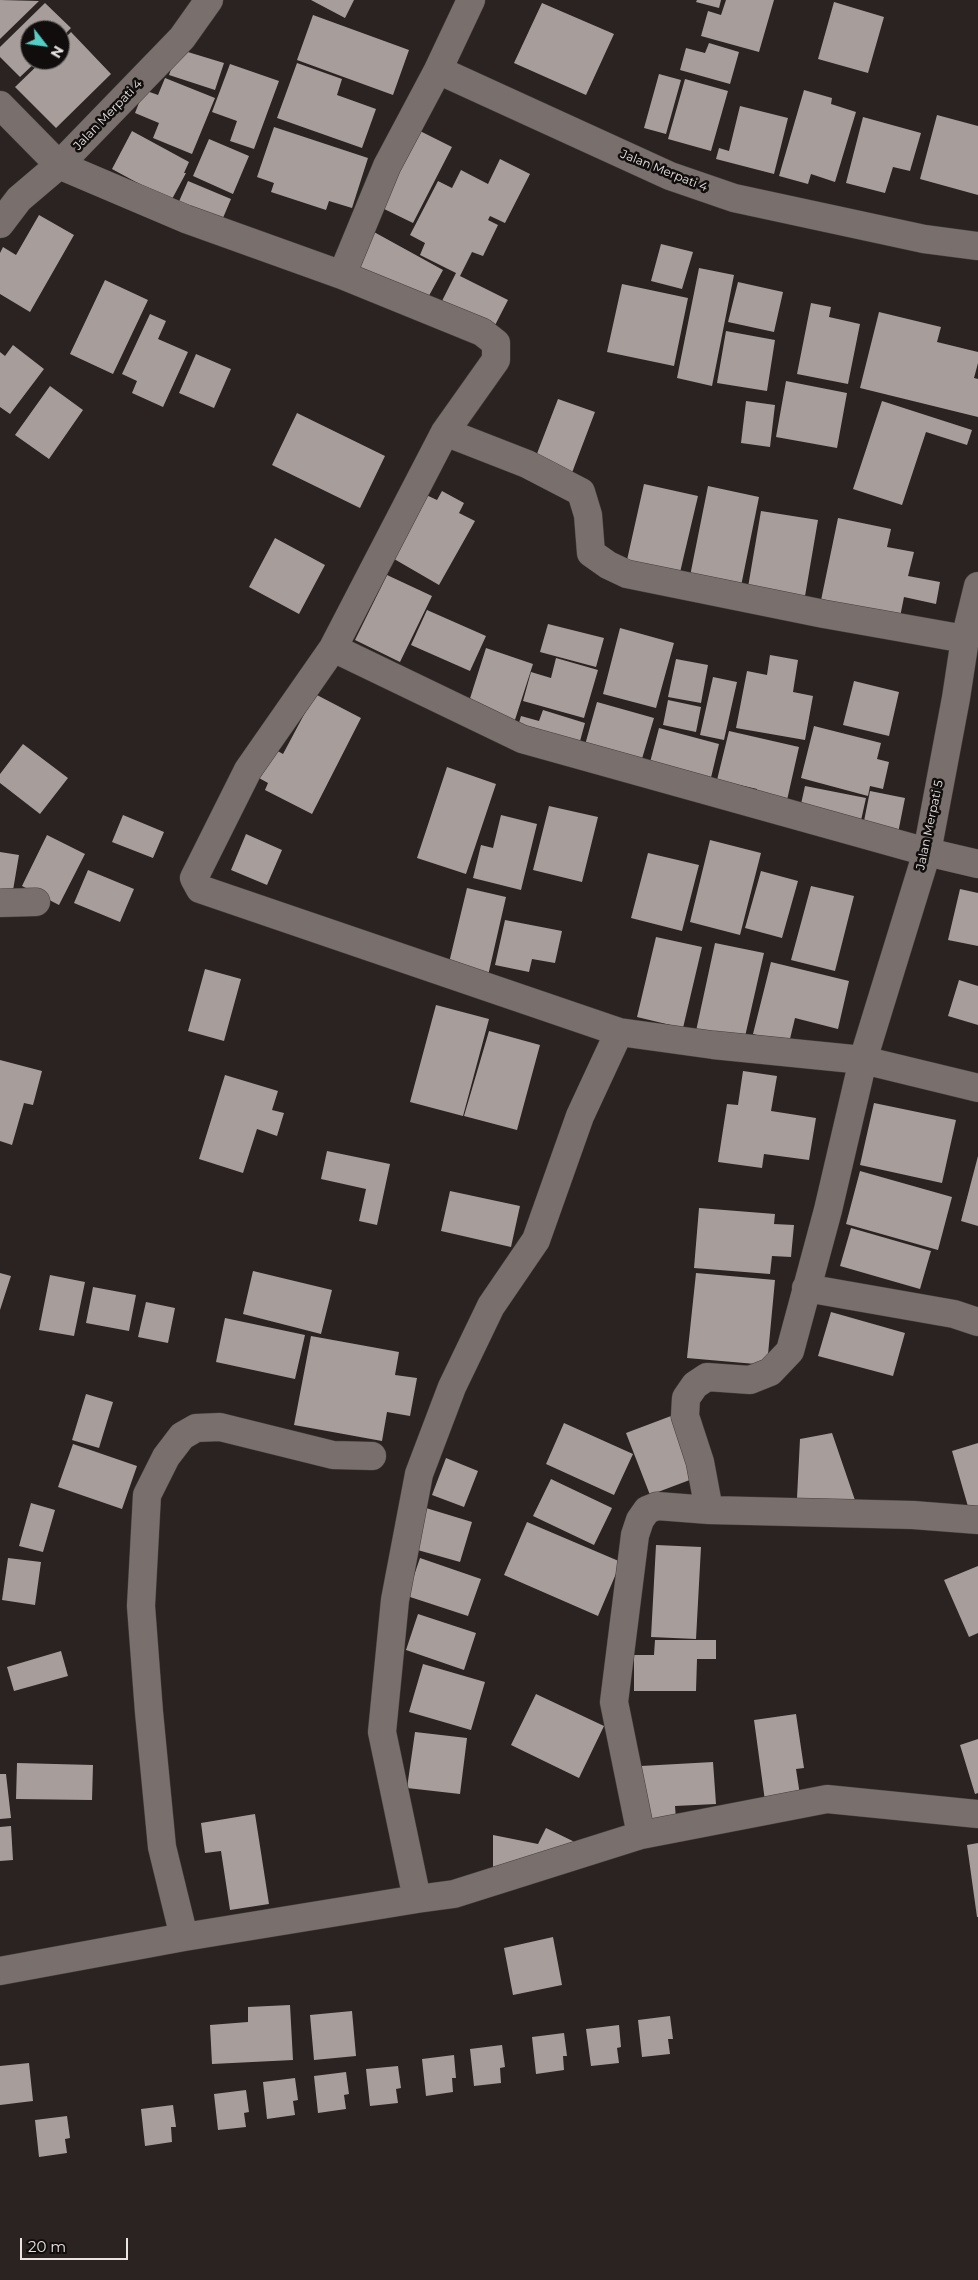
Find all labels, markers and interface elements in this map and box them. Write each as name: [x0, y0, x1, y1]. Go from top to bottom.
north arrow: [20, 20, 70, 70]
text: N: [47, 43, 68, 61]
street label: Jalan Merpati 4: [71, 77, 145, 153]
street label: Jalan Merpati 4: [618, 147, 710, 195]
street label: Jalan Merpati 5: [913, 779, 947, 871]
scale bar: [22, 2228, 130, 2260]
text: 20 m: [28, 2237, 66, 2256]

